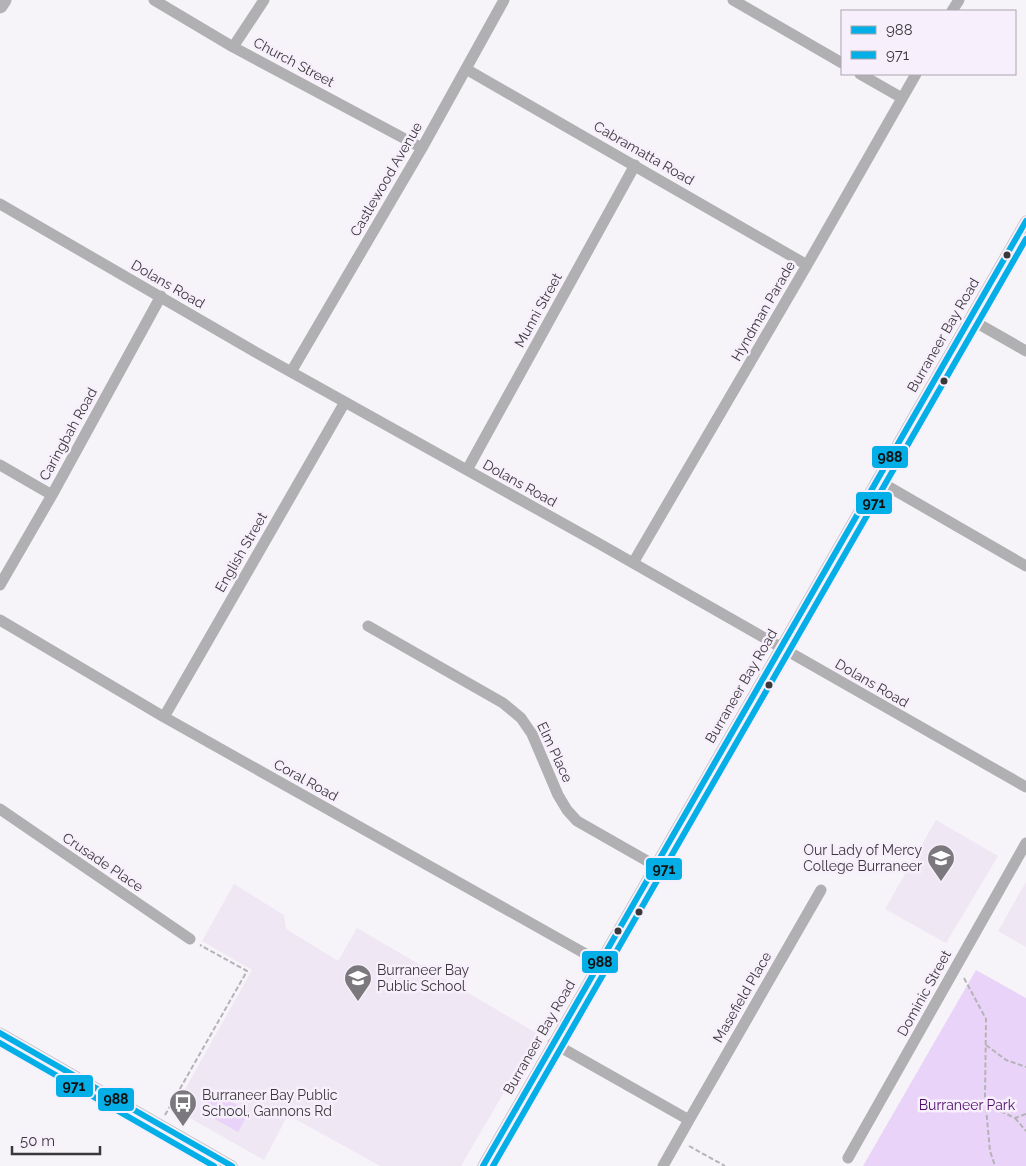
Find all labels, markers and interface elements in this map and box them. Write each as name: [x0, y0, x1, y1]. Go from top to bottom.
legend: [841, 10, 1016, 75]
text: 988: [886, 21, 913, 39]
street label: Church Street: [251, 34, 337, 90]
text: 971: [886, 46, 910, 64]
street label: Cabramatta Road: [591, 118, 697, 188]
street label: Castlewood Avenue: [347, 119, 425, 239]
unlabelled marker: [1002, 250, 1012, 260]
street label: Dolans Road: [129, 257, 207, 311]
street label: Hyndman Parade: [728, 258, 798, 364]
street label: Munni Street: [511, 270, 565, 350]
street label: Burraneer Bay Road: [904, 275, 982, 395]
unlabelled marker: [939, 376, 949, 386]
street label: Caringbah Road: [36, 385, 100, 483]
line badge: 988: [871, 445, 909, 469]
text: 988: [877, 449, 903, 465]
street label: Dolans Road: [480, 456, 560, 510]
line badge: 971: [855, 491, 893, 515]
text: 971: [862, 495, 886, 511]
street label: English Street: [212, 509, 270, 595]
street label: Burraneer Bay Road: [702, 626, 780, 746]
street label: Dolans Road: [833, 656, 911, 710]
unlabelled marker: [764, 680, 774, 690]
street label: Elm Place: [534, 719, 576, 785]
street label: Coral Road: [271, 756, 341, 804]
street label: Crusade Place: [60, 829, 146, 895]
place label: Our Lady of Mercy College Burraneer: [803, 842, 922, 874]
school or university icon: Our Lady of Mercy College Burraneer: [926, 843, 956, 882]
line badge: 971: [645, 857, 683, 881]
text: 971: [652, 861, 676, 877]
unlabelled marker: [634, 907, 644, 917]
unlabelled marker: [613, 926, 623, 936]
street label: Dominic Street: [894, 947, 954, 1039]
street label: Masefield Place: [710, 949, 774, 1045]
line badge: 988: [581, 950, 619, 974]
text: 988: [587, 954, 613, 970]
place label: Burraneer Bay Public School: [377, 962, 470, 994]
school or university icon: Burraneer Bay Public School: [343, 963, 373, 1002]
street label: Burraneer Bay Road: [500, 977, 578, 1097]
line badge: 971: [55, 1074, 94, 1098]
text: 971: [62, 1078, 86, 1094]
line badge: 988: [97, 1087, 135, 1112]
place label: Burraneer Bay Public School, Gannons Rd: [202, 1087, 338, 1119]
bus stop icon: Burraneer Bay Public School, Gannons Rd: [168, 1088, 198, 1127]
text: 988: [103, 1091, 129, 1107]
park label: Burraneer Park: [919, 1097, 1016, 1113]
scale bar: [12, 1124, 100, 1156]
text: 50 m: [20, 1132, 55, 1150]

